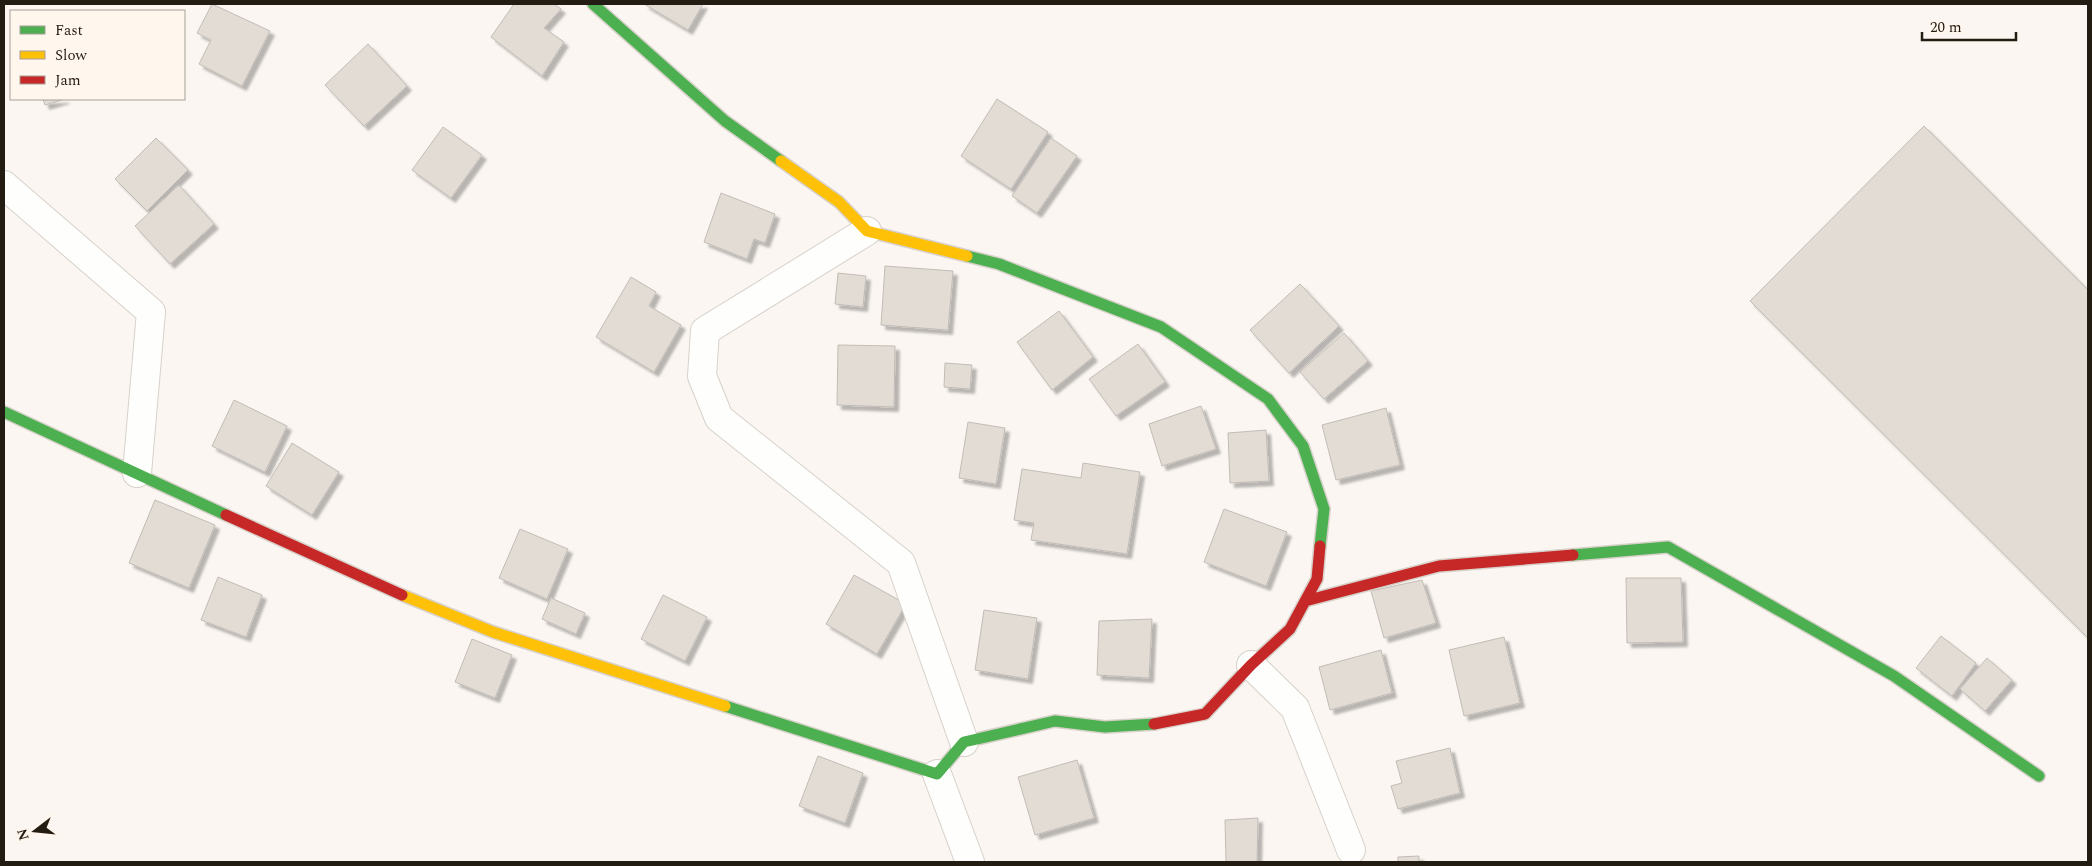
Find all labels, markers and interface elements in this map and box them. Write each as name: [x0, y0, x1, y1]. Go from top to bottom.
legend: [10, 10, 185, 100]
scale bar: [1922, 10, 2016, 42]
text: 20 m: [1930, 16, 1962, 39]
text: Fast: [55, 19, 83, 42]
text: Slow: [55, 44, 87, 67]
text: Jam: [55, 69, 81, 92]
north arrow: [10, 806, 60, 856]
text: N: [11, 826, 35, 843]

